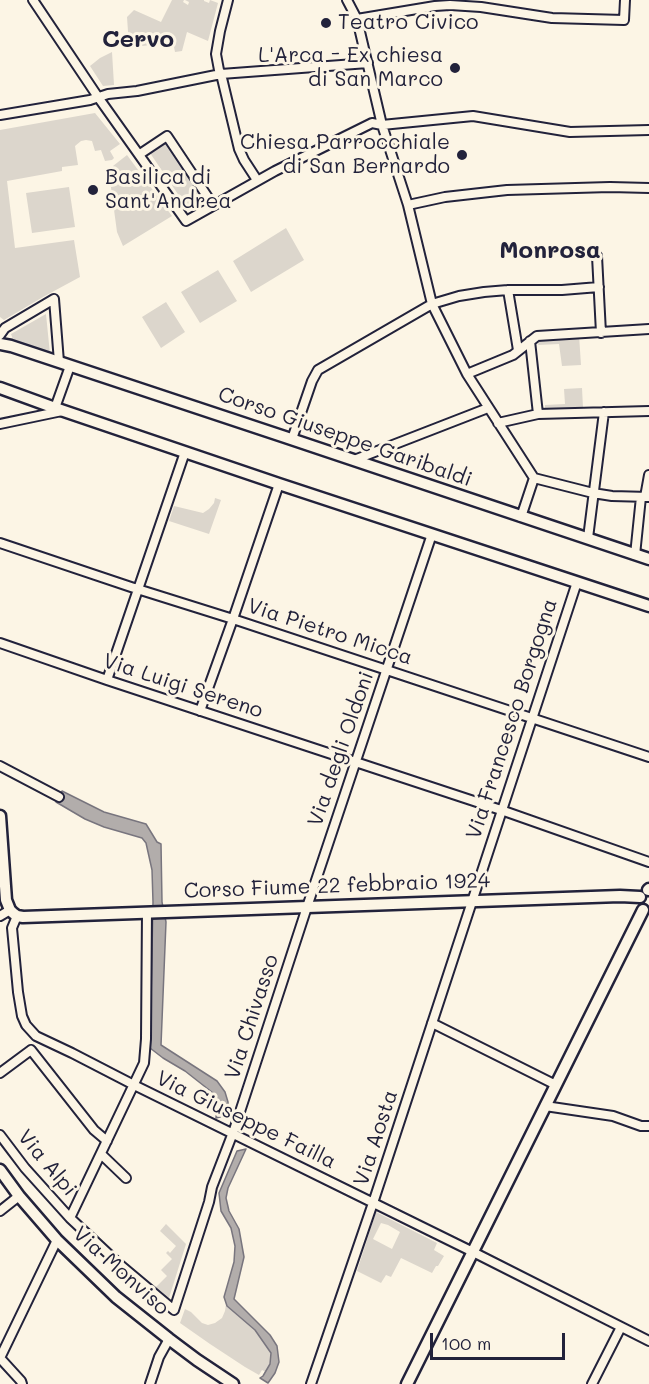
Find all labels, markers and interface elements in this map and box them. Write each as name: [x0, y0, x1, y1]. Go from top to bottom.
place label: Teatro Civico: [338, 10, 478, 36]
marker: Teatro Civico: [319, 16, 333, 30]
district label: Cervo: [102, 26, 174, 54]
place label: L'Arca - Ex chiesa di San Marco: [258, 43, 443, 93]
marker: L'Arca - Ex chiesa di San Marco: [448, 61, 462, 75]
place label: Chiesa Parrocchiale di San Bernardo: [240, 130, 450, 180]
marker: Chiesa Parrocchiale di San Bernardo: [455, 148, 469, 162]
place label: Basilica di Sant'Andrea: [105, 165, 232, 215]
marker: Basilica di Sant'Andrea: [86, 183, 100, 197]
district label: Monrosa: [499, 237, 601, 265]
street label: Corso Giuseppe Garibaldi: [215, 382, 475, 492]
street label: Via Pietro Micca: [244, 593, 416, 671]
street label: Via Francesco Borgogna: [461, 596, 563, 842]
street label: Via Luigi Sereno: [100, 648, 266, 724]
street label: Via degli Oldoni: [303, 668, 379, 830]
street label: Corso Fiume 22 febbraio 1924: [183, 868, 491, 904]
street label: Via Chivasso: [220, 951, 284, 1083]
street label: Via Giuseppe Failla: [152, 1066, 340, 1174]
street label: Via Aosta: [349, 1087, 403, 1189]
street label: Via Alpi: [12, 1125, 82, 1201]
street label: Via Monviso: [68, 1221, 174, 1321]
scale bar: [433, 1321, 568, 1359]
text: 100 m: [441, 1331, 491, 1355]

